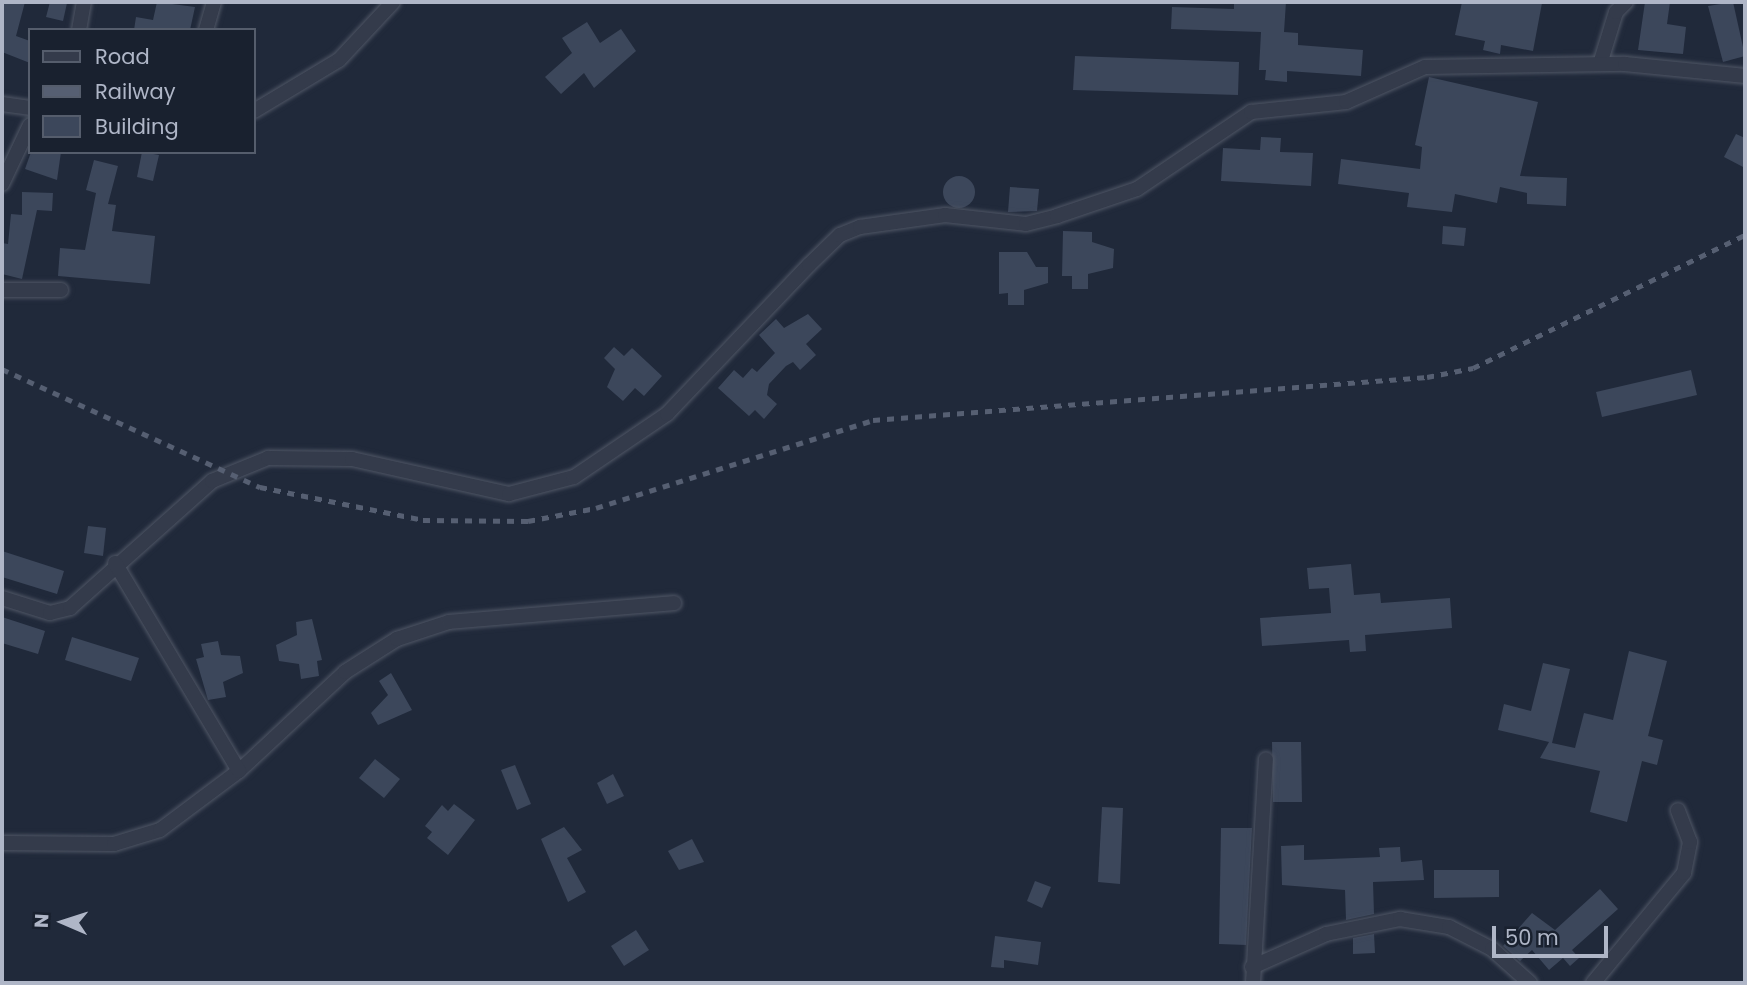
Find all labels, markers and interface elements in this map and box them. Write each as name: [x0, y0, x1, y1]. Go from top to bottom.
legend: [28, 28, 256, 154]
text: Road: [95, 42, 150, 71]
text: Railway: [95, 77, 176, 106]
text: Building: [95, 112, 179, 141]
north arrow: [28, 887, 98, 957]
scale bar: [1495, 912, 1610, 956]
text: N: [28, 913, 55, 929]
text: 50 m: [1505, 923, 1559, 952]

